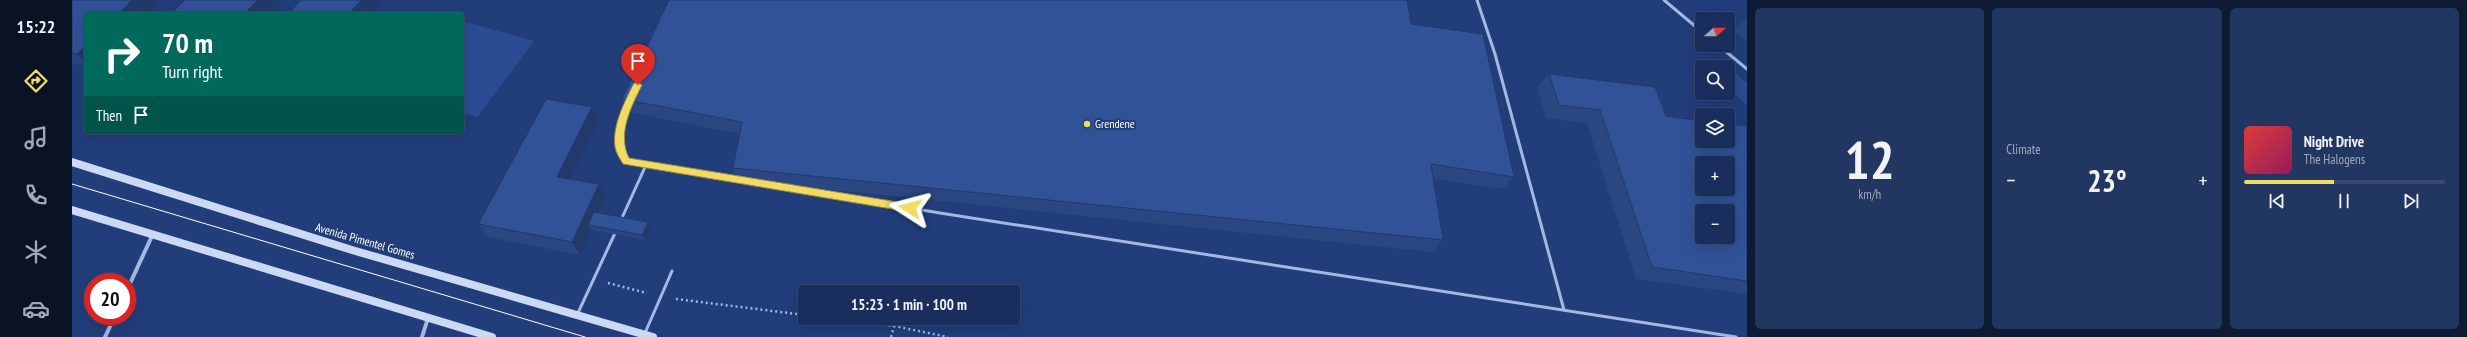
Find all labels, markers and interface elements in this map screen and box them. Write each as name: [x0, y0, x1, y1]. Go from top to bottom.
north arrow: [1695, 12, 1735, 52]
map controls: [1695, 12, 1735, 244]
text: 15:22: [17, 15, 55, 38]
text: 70 m: [162, 24, 213, 61]
icon: right: [96, 28, 148, 80]
pin: [621, 44, 655, 85]
icon: arrive: [627, 50, 649, 72]
text: Turn right: [162, 60, 222, 83]
button: search: [1695, 60, 1735, 100]
icon: directions: [22, 67, 50, 95]
icon: arrive: [130, 104, 152, 126]
text: Then: [96, 106, 122, 125]
button: layers: [1695, 108, 1735, 148]
place label: Grendene: [1095, 116, 1135, 131]
marker: Grendene: [1082, 119, 1092, 129]
icon: music: [22, 124, 50, 152]
text: 12: [1845, 126, 1895, 193]
text: Night Drive: [2304, 132, 2364, 151]
text: Climate: [2006, 141, 2041, 158]
text: The Halogens: [2304, 151, 2365, 168]
button: +: [1695, 156, 1735, 196]
text: 23°: [2087, 161, 2127, 200]
text: −: [2006, 166, 2015, 194]
text: +: [2199, 166, 2208, 194]
icon: phone: [22, 181, 50, 209]
text: km/h: [1858, 186, 1881, 203]
position arrow: [889, 187, 931, 229]
icon: previous: [2266, 190, 2288, 212]
icon: pause: [2333, 190, 2355, 212]
icon: next: [2400, 190, 2422, 212]
button: −: [1695, 204, 1735, 244]
street label: Avenida Pimentel Gomes: [314, 219, 417, 262]
icon: climate: [22, 238, 50, 266]
speed limit sign: 20: [84, 273, 136, 325]
icon: car: [22, 295, 50, 323]
text: 15:23 · 1 min · 100 m: [851, 295, 967, 314]

